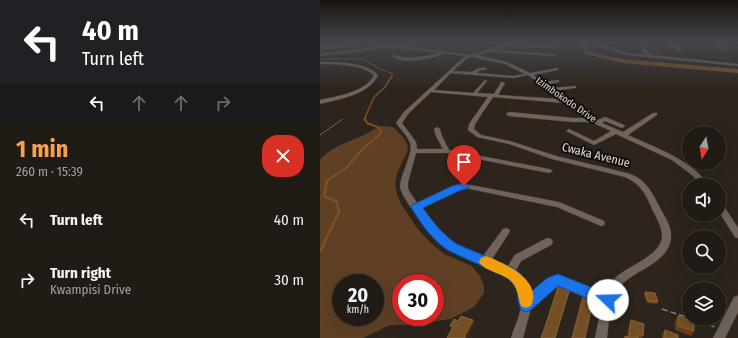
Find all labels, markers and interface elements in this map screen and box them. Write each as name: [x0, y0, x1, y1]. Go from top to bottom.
text: 40 m: [82, 14, 139, 47]
icon: left: [16, 16, 68, 68]
text: Turn left: [82, 48, 144, 70]
street label: Izimbokodo Drive: [533, 75, 599, 125]
icon: left: [86, 92, 108, 114]
icon: ahead: [128, 92, 150, 114]
icon: ahead: [170, 92, 192, 114]
icon: right: [212, 92, 234, 114]
north arrow: [682, 126, 726, 170]
map controls: [682, 126, 726, 326]
text: 1 min: [16, 135, 68, 163]
button: close: [262, 135, 304, 177]
street label: Cwaka Avenue: [561, 140, 631, 170]
pin: [447, 145, 481, 186]
icon: arrive: [453, 151, 475, 173]
text: 260 m · 15:39: [16, 164, 83, 179]
button: sound: [682, 178, 726, 222]
icon: left: [16, 209, 38, 231]
text: Turn left: [50, 211, 103, 229]
text: 40 m: [274, 211, 304, 229]
button: search: [682, 230, 726, 274]
text: Turn right: [50, 264, 111, 282]
icon: right: [16, 269, 38, 291]
text: 30 m: [274, 271, 304, 289]
speed limit sign: 30: [392, 274, 444, 326]
position arrow: [587, 279, 629, 321]
text: Kwampisi Drive: [50, 282, 131, 297]
button: layers: [682, 282, 726, 326]
text: 20: [348, 283, 368, 307]
text: km/h: [347, 304, 369, 316]

